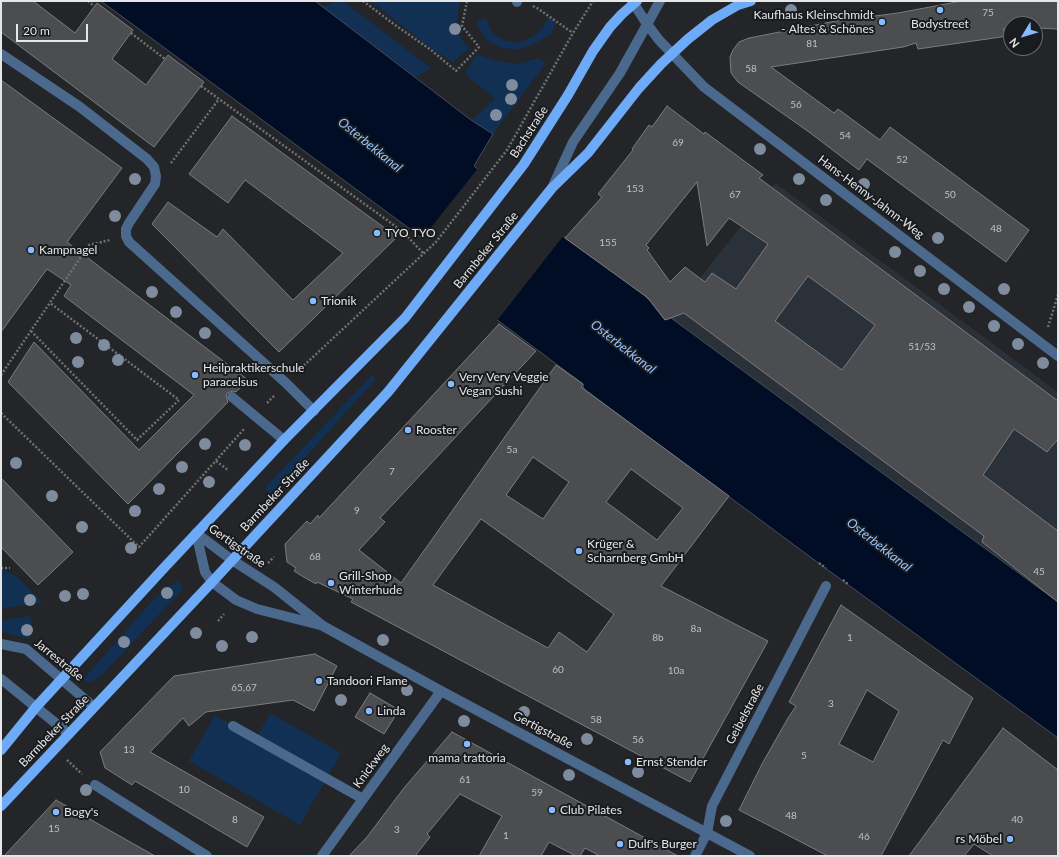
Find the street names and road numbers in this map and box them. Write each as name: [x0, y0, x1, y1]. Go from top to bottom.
street label: Bachstraße: [507, 103, 551, 161]
street label: Hans-Henny-Jahnn-Weg: [815, 152, 927, 242]
street label: Barmbeker Straße: [451, 209, 521, 291]
street label: Barmbeker Straße: [238, 456, 312, 534]
street label: Gertigstraße: [206, 521, 268, 571]
street label: Jarrestraße: [32, 636, 86, 684]
street label: Geibelstraße: [723, 681, 767, 747]
street label: Barmbeker Straße: [16, 692, 92, 770]
street label: Gertigstraße: [510, 708, 576, 752]
street label: Knickweg: [350, 741, 392, 791]

